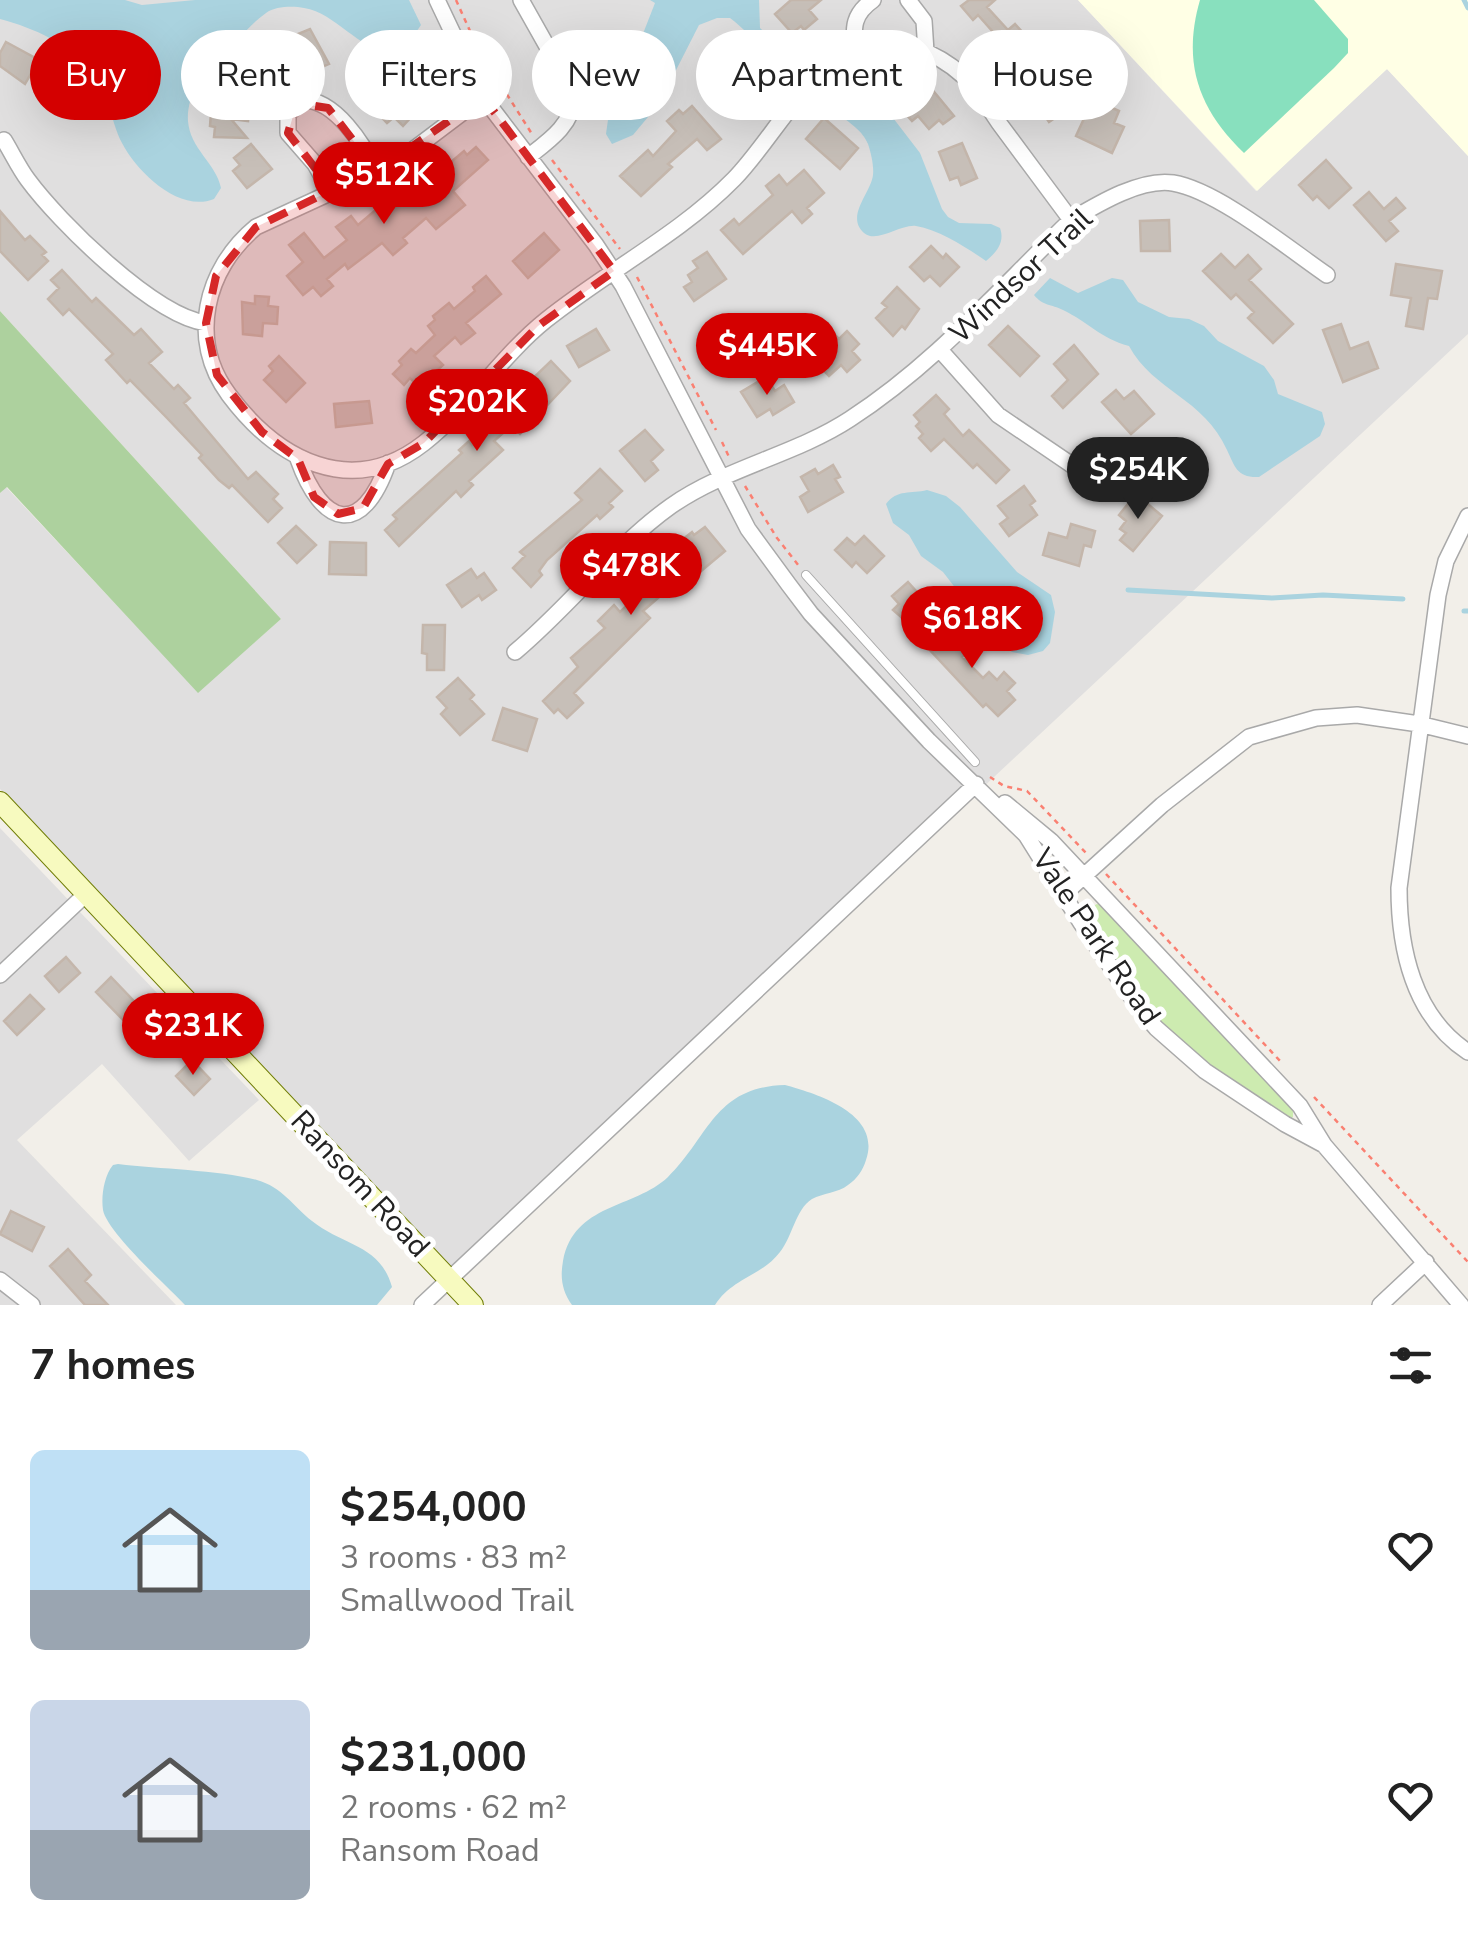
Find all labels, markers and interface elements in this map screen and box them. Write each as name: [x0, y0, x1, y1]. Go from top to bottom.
chip: Buy: [30, 30, 161, 120]
chip: Rent: [181, 30, 325, 120]
chip: Filters: [345, 30, 512, 120]
chip: New: [532, 30, 676, 120]
chip: Apartment: [696, 30, 937, 120]
chip: House: [957, 30, 1128, 120]
pin: $512K: [314, 142, 454, 227]
text: $512K: [335, 153, 433, 196]
street label: Windsor Trail: [940, 199, 1102, 353]
pin: $445K: [697, 313, 837, 398]
text: $445K: [718, 324, 816, 367]
pin: $202K: [407, 369, 547, 454]
text: $202K: [428, 380, 526, 423]
pin: $254K: [1068, 437, 1208, 522]
text: $254K: [1089, 448, 1187, 491]
pin: $478K: [561, 533, 701, 618]
text: $478K: [582, 544, 680, 587]
pin: $618K: [902, 586, 1042, 671]
text: $618K: [923, 597, 1021, 640]
street label: Vale Park Road: [1021, 840, 1170, 1033]
pin: $231K: [123, 993, 263, 1078]
text: $231K: [144, 1004, 242, 1047]
street label: Ransom Road: [281, 1102, 439, 1266]
text: 7 homes: [30, 1337, 195, 1394]
icon: filters: [1383, 1338, 1438, 1393]
text: $254,000: [340, 1479, 527, 1536]
icon: home: [110, 1490, 230, 1610]
icon: heart: [1383, 1523, 1438, 1578]
text: 3 rooms · 83 m²: [340, 1536, 567, 1579]
text: Smallwood Trail: [340, 1579, 574, 1622]
text: $231,000: [340, 1729, 527, 1786]
icon: home: [110, 1740, 230, 1860]
icon: heart: [1383, 1773, 1438, 1828]
text: 2 rooms · 62 m²: [340, 1786, 567, 1829]
text: Ransom Road: [340, 1829, 540, 1872]

